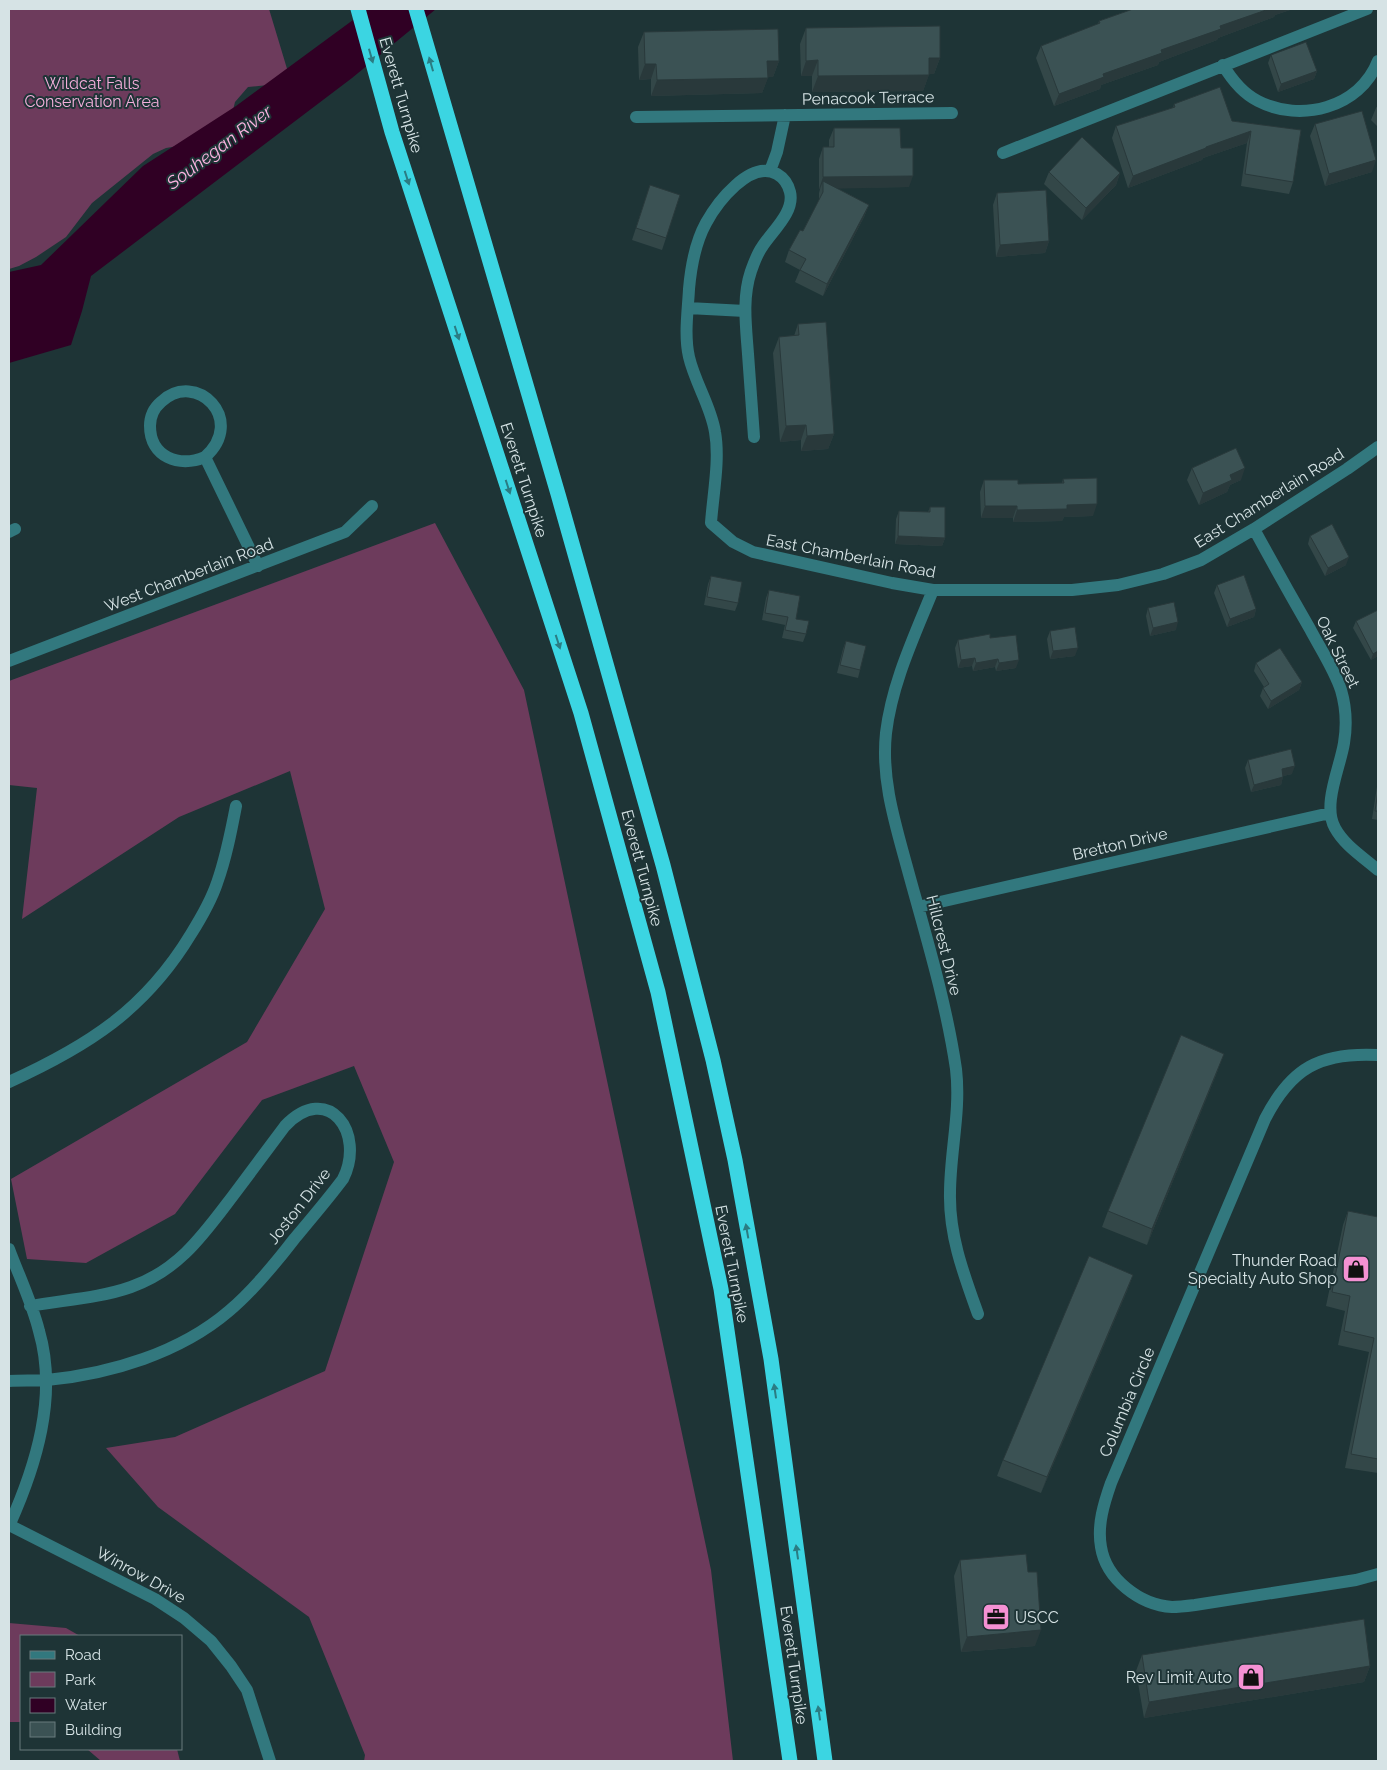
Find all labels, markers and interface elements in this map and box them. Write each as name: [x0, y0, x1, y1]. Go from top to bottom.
street label: Everett Turnpike: [375, 35, 427, 155]
one-way arrow: [367, 48, 375, 63]
one-way arrow: [427, 57, 435, 72]
park label: Wildcat Falls Conservation Area: [24, 74, 160, 111]
street label: Penacook Terrace: [802, 87, 934, 109]
water label: Souhegan River: [161, 100, 276, 194]
one-way arrow: [404, 171, 412, 186]
one-way arrow: [454, 325, 462, 340]
street label: Everett Turnpike: [496, 420, 552, 540]
street label: East Chamberlain Road: [1191, 444, 1347, 552]
one-way arrow: [504, 480, 512, 495]
street label: East Chamberlain Road: [764, 530, 938, 582]
street label: West Chamberlain Road: [102, 534, 276, 616]
street label: Oak Street: [1312, 613, 1364, 692]
one-way arrow: [555, 634, 562, 649]
street label: Everett Turnpike: [617, 808, 667, 928]
street label: Bretton Drive: [1071, 824, 1169, 864]
street label: Hillcrest Drive: [922, 893, 966, 997]
street label: Joston Drive: [263, 1164, 335, 1248]
street label: Everett Turnpike: [711, 1203, 753, 1325]
one-way arrow: [743, 1222, 751, 1238]
place label: Thunder Road Specialty Auto Shop: [1188, 1251, 1337, 1288]
shop icon: Thunder Road Specialty Auto Shop: [1341, 1254, 1371, 1284]
street label: Columbia Circle: [1095, 1344, 1159, 1460]
one-way arrow: [771, 1383, 779, 1399]
street label: Winrow Drive: [93, 1543, 189, 1607]
one-way arrow: [793, 1544, 801, 1560]
office icon: USCC: [981, 1602, 1011, 1632]
street label: Everett Turnpike: [776, 1604, 812, 1726]
place label: USCC: [1015, 1608, 1059, 1627]
legend: [20, 1635, 182, 1750]
text: Road: [65, 1646, 101, 1664]
shop icon: Rev Limit Auto: [1236, 1662, 1266, 1692]
place label: Rev Limit Auto: [1126, 1668, 1232, 1687]
text: Park: [65, 1671, 96, 1689]
text: Water: [65, 1696, 108, 1714]
one-way arrow: [815, 1705, 823, 1721]
text: Building: [65, 1721, 122, 1739]

